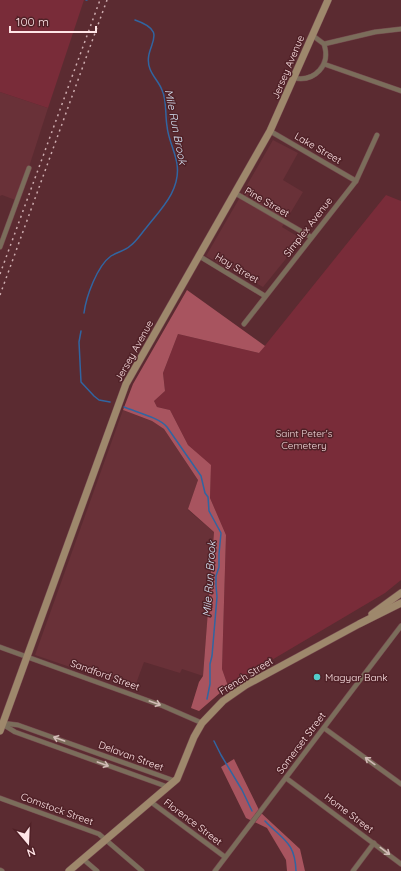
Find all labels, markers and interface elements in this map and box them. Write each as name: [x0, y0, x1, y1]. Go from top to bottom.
scale bar: [10, 8, 96, 34]
text: 100 m: [16, 14, 49, 29]
street label: Jersey Avenue: [269, 33, 307, 101]
water label: Mile Run Brook: [162, 88, 190, 167]
street label: Lake Street: [292, 129, 344, 167]
street label: Pine Street: [242, 184, 292, 220]
street label: Simplex Avenue: [281, 194, 336, 260]
street label: Hay Street: [213, 250, 262, 287]
street label: Jersey Avenue: [112, 318, 156, 384]
park label: Saint Peter's Cemetery: [276, 427, 333, 452]
water label: Mile Run Brook: [199, 539, 219, 618]
street label: French Street: [216, 654, 276, 698]
street label: Sandford Street: [69, 656, 142, 694]
place label: Magyar Bank: [325, 671, 388, 684]
marker: Magyar Bank: [312, 672, 322, 682]
one-way arrow: [149, 699, 161, 707]
street label: Somerset Street: [274, 709, 329, 776]
one-way arrow: [54, 735, 66, 743]
street label: Delavan Street: [97, 738, 166, 774]
one-way arrow: [365, 757, 376, 765]
one-way arrow: [97, 760, 109, 768]
street label: Comstock Street: [19, 790, 96, 828]
street label: Home Street: [322, 790, 377, 836]
street label: Florence Street: [161, 796, 225, 849]
north arrow: [8, 823, 48, 863]
text: N: [25, 845, 37, 860]
one-way arrow: [379, 847, 390, 856]

